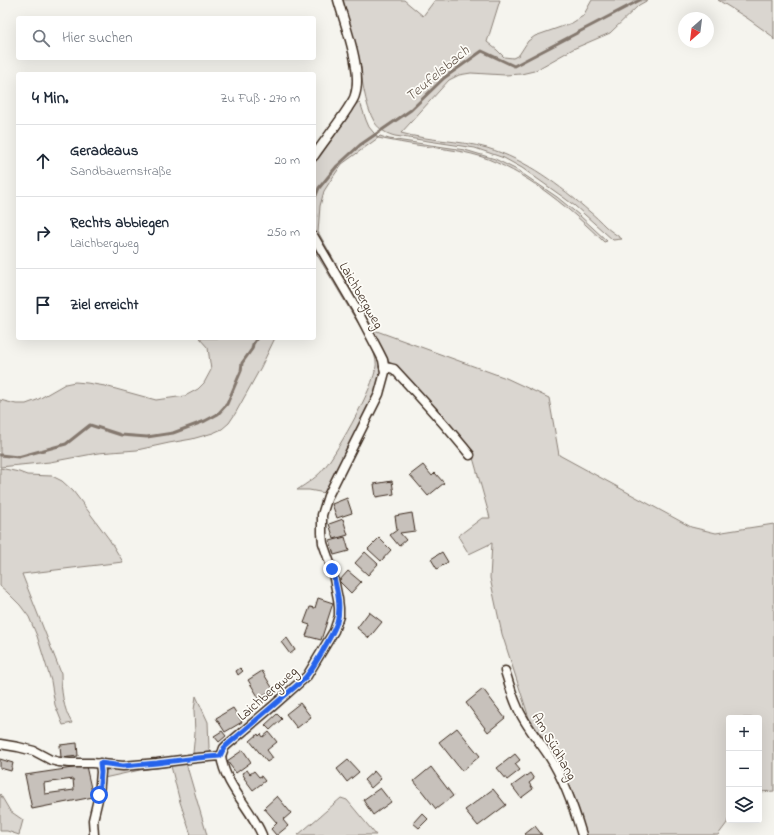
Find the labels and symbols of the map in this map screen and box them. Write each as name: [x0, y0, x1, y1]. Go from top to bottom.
north arrow: [678, 12, 714, 48]
water label: Teufelsbach: [401, 40, 475, 107]
street label: Laichbergweg: [332, 258, 388, 334]
route end: [323, 560, 341, 578]
street label: Laichbergweg: [233, 662, 304, 727]
street label: Am Südhang: [525, 709, 582, 785]
route start: [90, 786, 108, 804]

